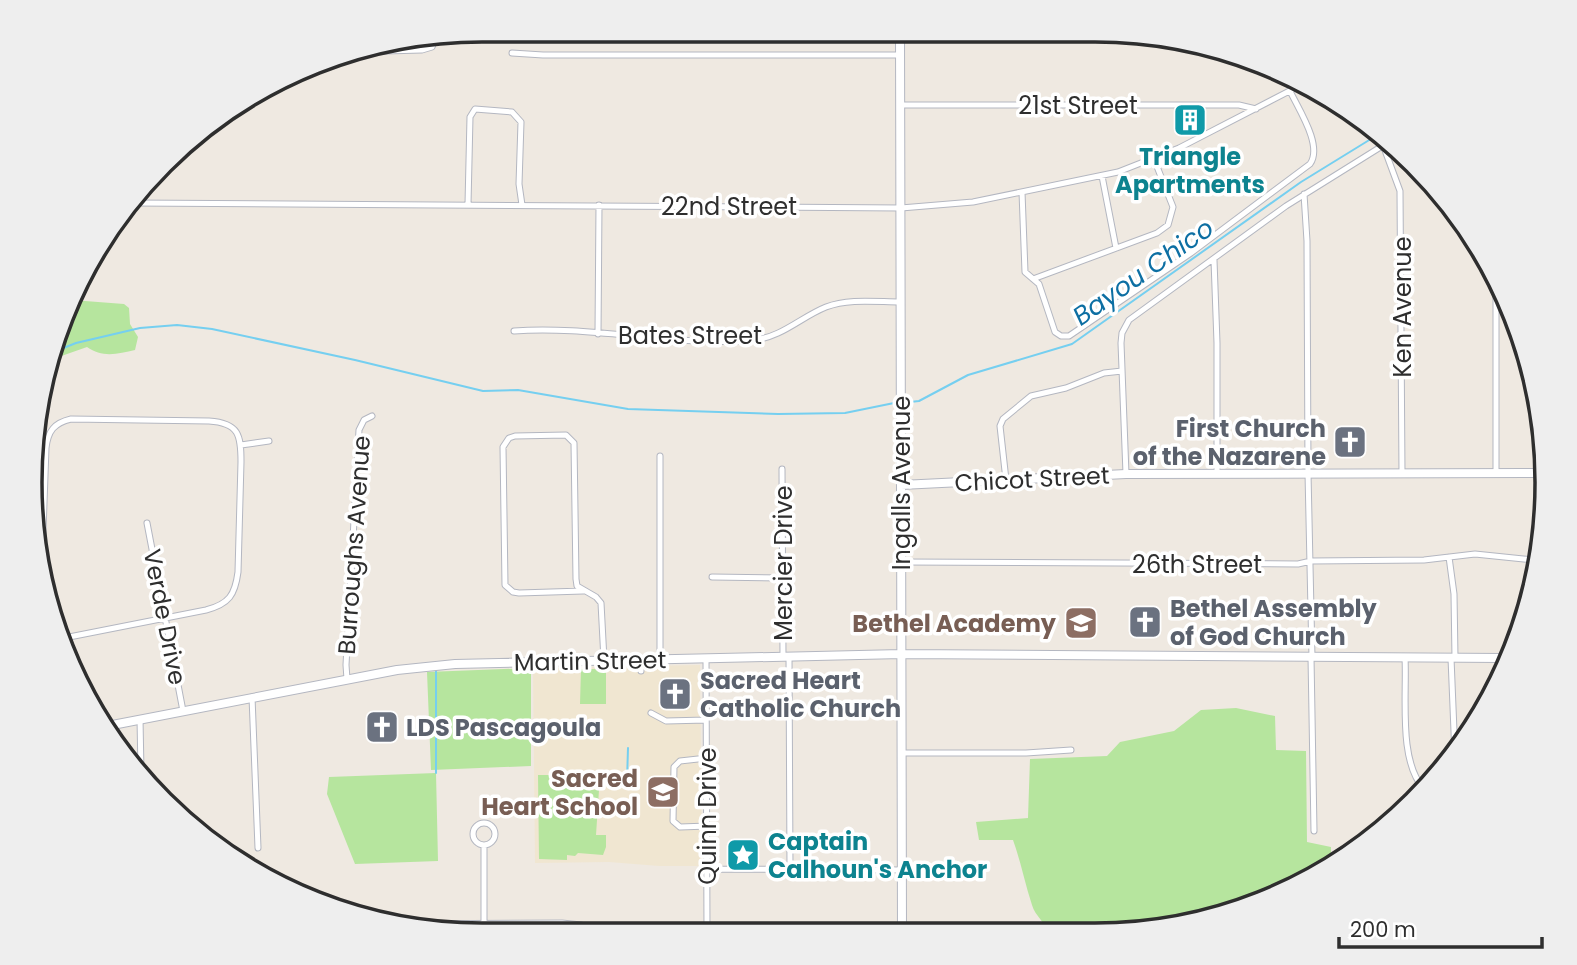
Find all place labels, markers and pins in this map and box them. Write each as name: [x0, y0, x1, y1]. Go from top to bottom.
building icon: Triangle Apartments: [1171, 101, 1209, 139]
place label: Triangle Apartments: [1115, 140, 1265, 201]
place label: First Church of the Nazarene: [1133, 412, 1326, 473]
church icon: First Church of the Nazarene: [1331, 423, 1369, 461]
place label: Bethel Assembly of God Church: [1170, 592, 1378, 653]
church icon: Bethel Assembly of God Church: [1126, 603, 1164, 641]
school or university icon: Bethel Academy: [1062, 604, 1100, 642]
place label: Bethel Academy: [852, 607, 1057, 640]
place label: Sacred Heart Catholic Church: [700, 664, 901, 725]
church icon: Sacred Heart Catholic Church: [656, 675, 694, 713]
church icon: LDS Pascagoula: [363, 708, 401, 746]
place label: LDS Pascagoula: [406, 711, 601, 744]
place label: Sacred Heart School: [481, 762, 638, 823]
school or university icon: Sacred Heart School: [644, 773, 682, 811]
place label: Captain Calhoun's Anchor: [768, 825, 987, 886]
place icon: Captain Calhoun's Anchor: [724, 836, 762, 874]

